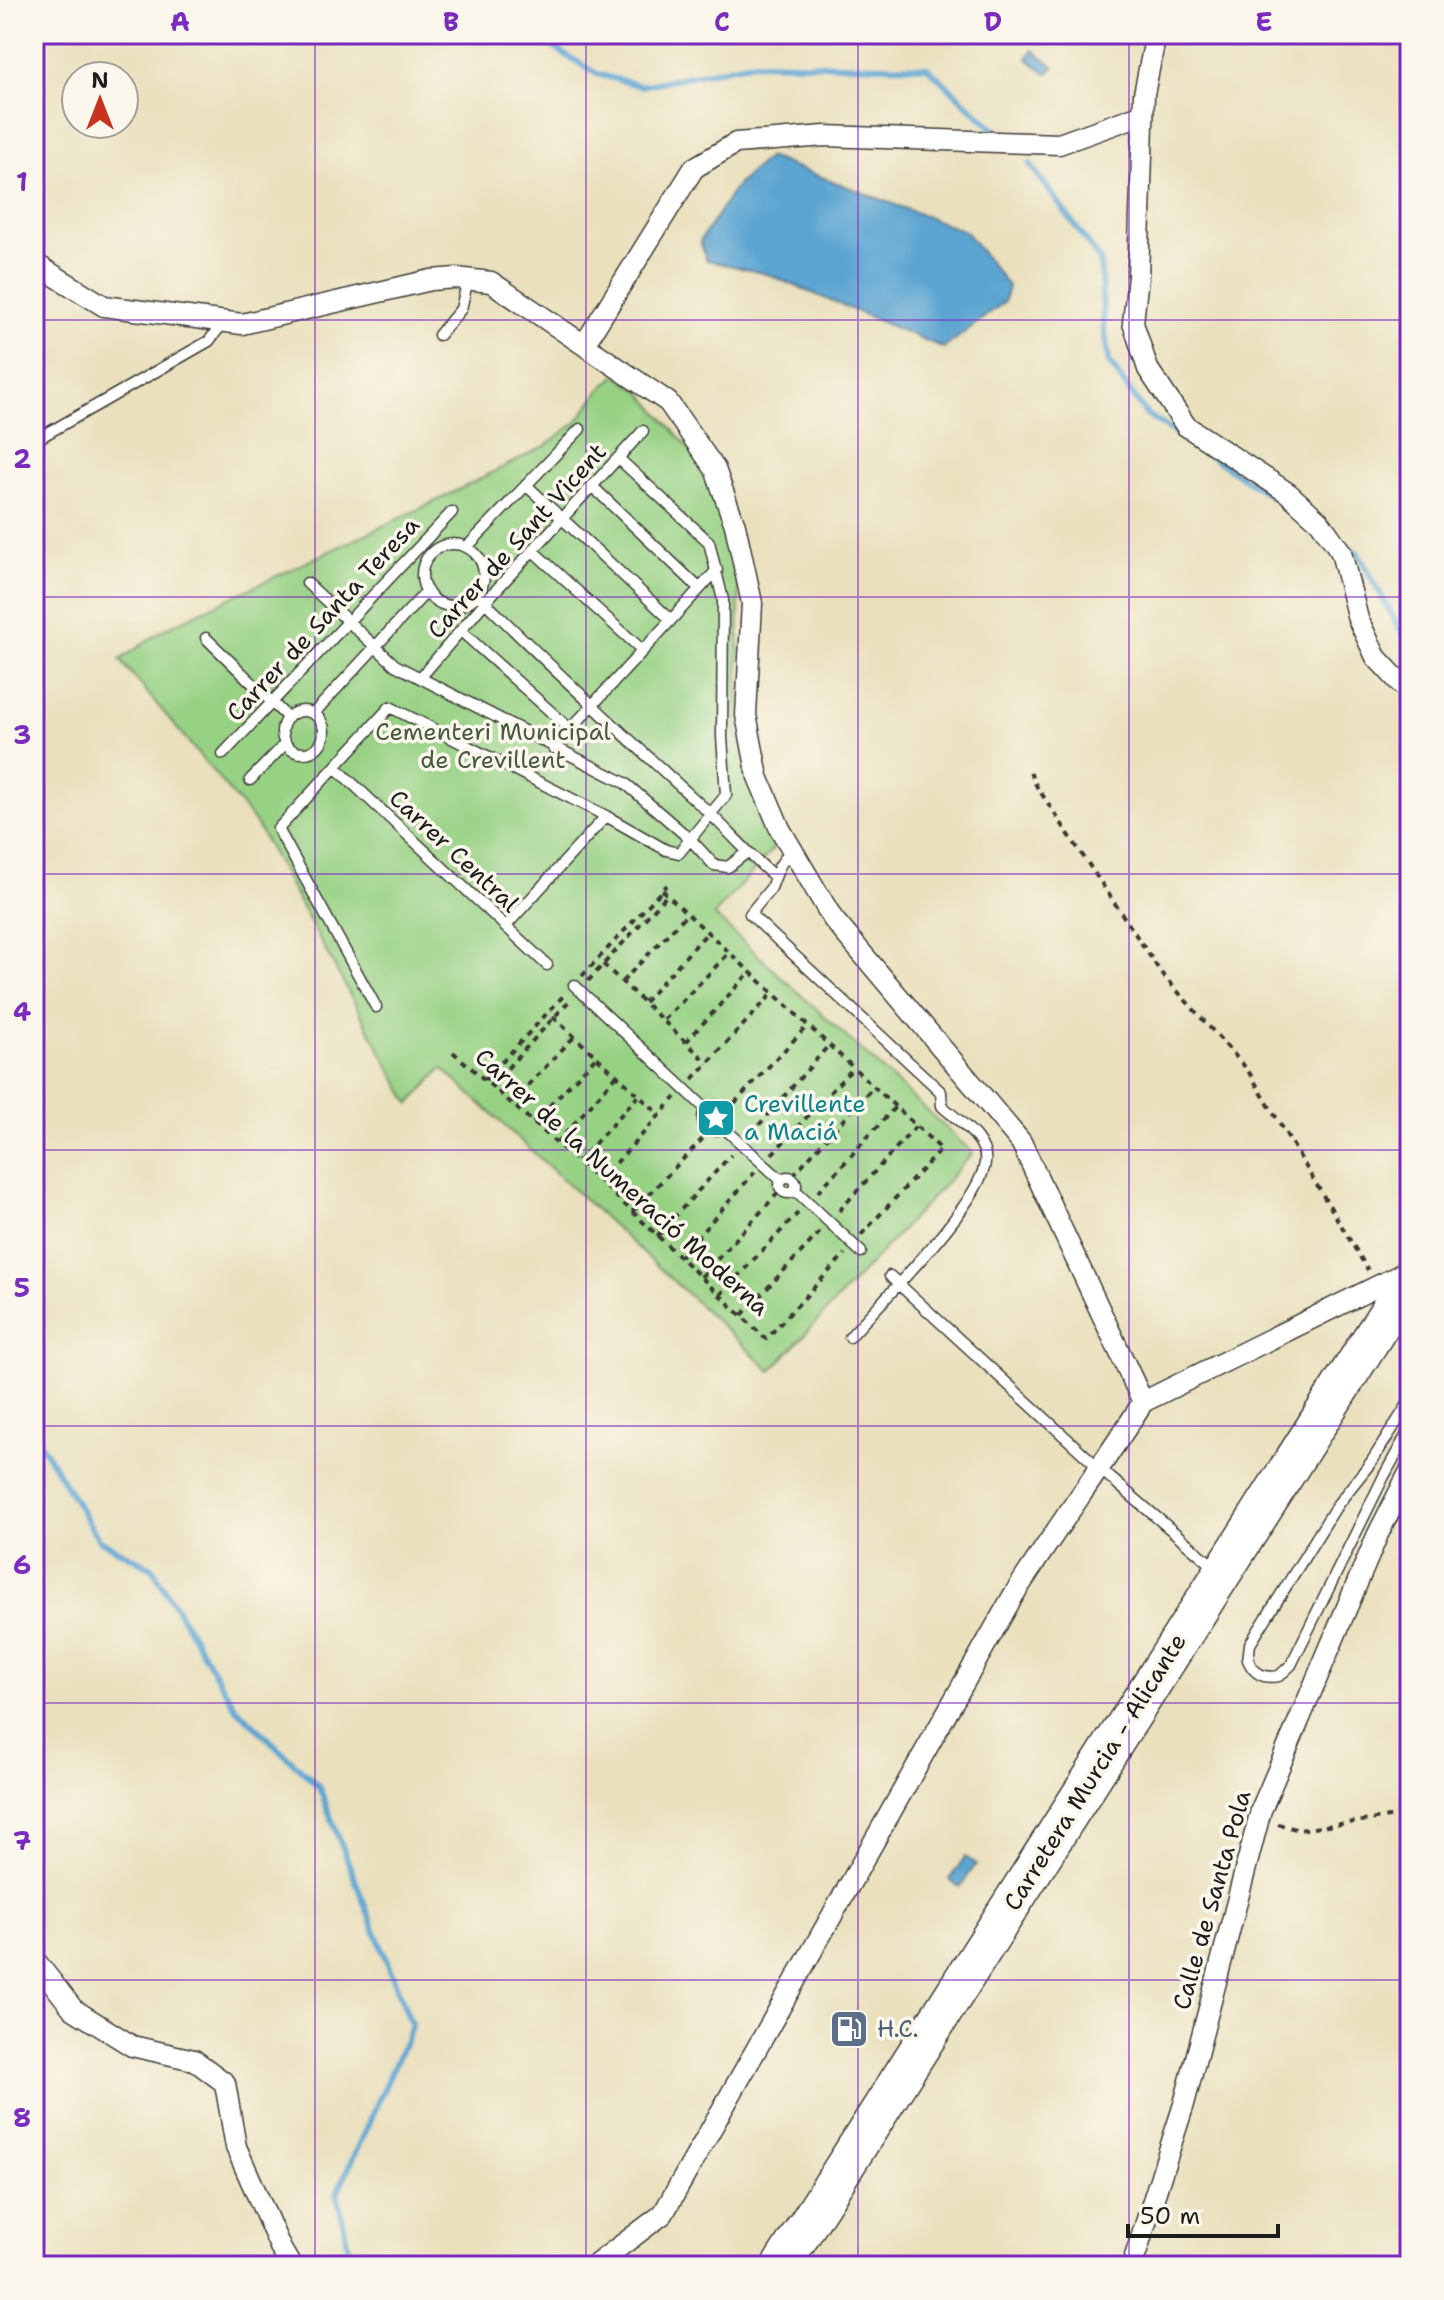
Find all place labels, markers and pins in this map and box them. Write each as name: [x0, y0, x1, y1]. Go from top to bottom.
place label: Crevillente a Maciá: [744, 1088, 866, 1148]
place icon: Crevillente a Maciá: [695, 1097, 737, 1139]
fuel station icon: H.C.: [828, 2008, 870, 2050]
place label: H.C.: [877, 2013, 919, 2045]

